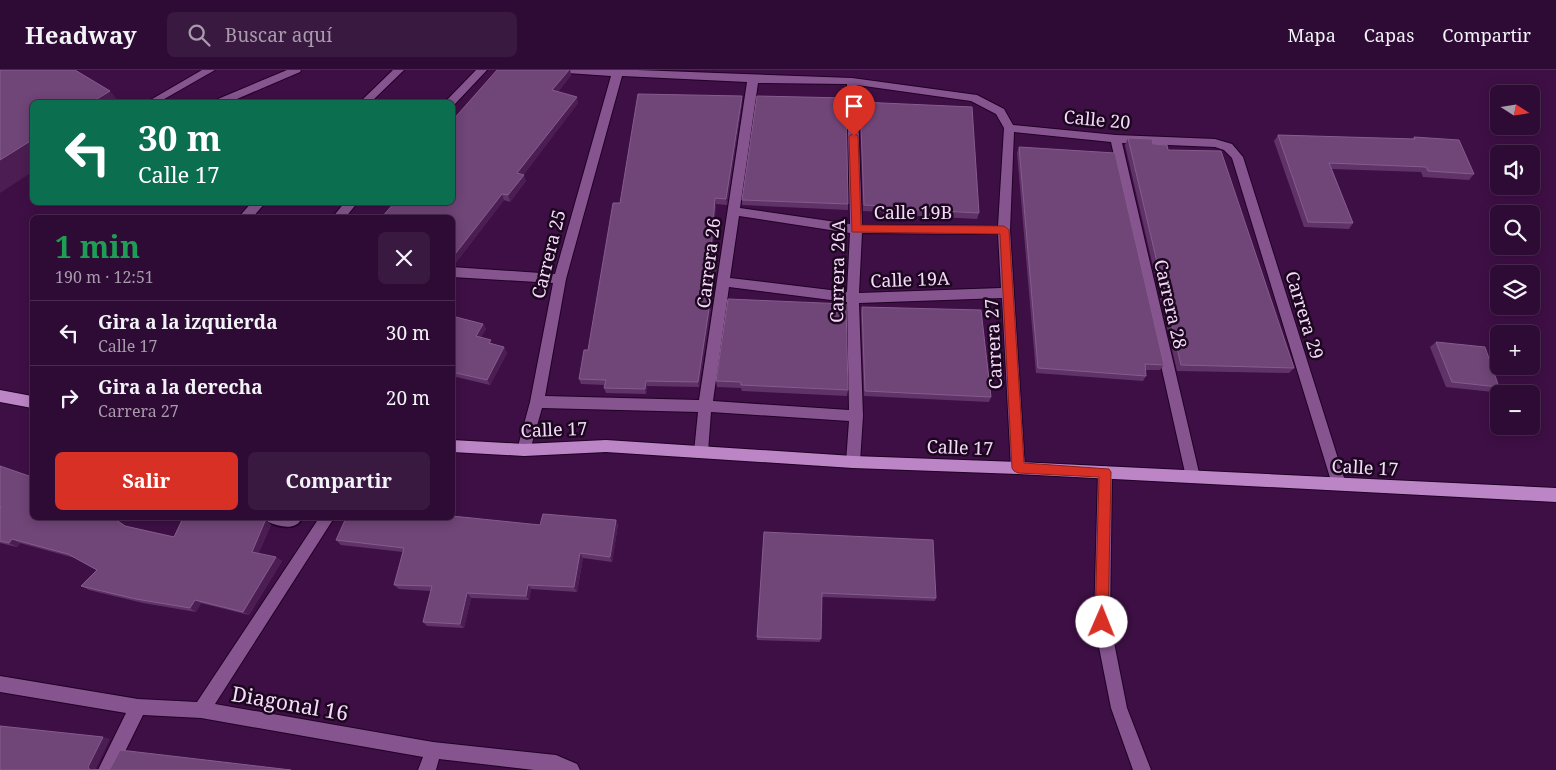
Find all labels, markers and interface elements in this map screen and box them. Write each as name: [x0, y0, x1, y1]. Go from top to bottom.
search box: [167, 12, 517, 57]
text: Headway: [25, 18, 137, 51]
icon: search: [185, 21, 213, 49]
text: Buscar aquí: [225, 22, 332, 48]
text: Mapa: [1288, 23, 1336, 47]
text: Capas: [1364, 23, 1414, 47]
text: Compartir: [1442, 23, 1531, 47]
pin: [833, 85, 875, 136]
north arrow: [1490, 85, 1540, 135]
map controls: [1490, 85, 1540, 435]
icon: arrive: [840, 92, 868, 120]
street label: Calle 20: [1063, 104, 1131, 134]
text: 30 m: [138, 114, 221, 161]
icon: left: [55, 120, 120, 185]
button: sound: [1490, 145, 1540, 195]
text: Calle 17: [138, 159, 220, 189]
street label: Calle 19B: [874, 200, 952, 224]
button: search: [1490, 205, 1540, 255]
street label: Carrera 25: [525, 207, 571, 301]
street label: Carrera 26: [691, 216, 725, 310]
street label: Carrera 26A: [824, 219, 850, 323]
text: 1 min: [55, 226, 140, 267]
button: close: [378, 232, 430, 284]
street label: Carrera 28: [1149, 257, 1193, 351]
button: layers: [1490, 265, 1540, 315]
text: 190 m · 12:51: [55, 266, 154, 288]
street label: Calle 19A: [870, 266, 950, 292]
street label: Carrera 29: [1280, 268, 1330, 362]
street label: Carrera 27: [979, 298, 1007, 390]
text: Gira a la izquierda: [98, 309, 278, 335]
icon: left: [55, 319, 83, 347]
text: 30 m: [386, 320, 430, 346]
button: +: [1490, 325, 1540, 375]
text: Calle 17: [98, 335, 157, 357]
text: Gira a la derecha: [98, 374, 263, 400]
icon: right: [55, 384, 83, 412]
text: 20 m: [386, 385, 430, 411]
button: −: [1490, 385, 1540, 435]
text: Carrera 27: [98, 400, 179, 422]
street label: Calle 17: [520, 416, 588, 442]
street label: Calle 17: [926, 434, 994, 460]
button: Salir: [55, 452, 238, 510]
button: Compartir: [248, 452, 430, 510]
street label: Calle 17: [1331, 453, 1399, 481]
position arrow: [1075, 595, 1127, 647]
street label: Diagonal 16: [229, 679, 351, 727]

